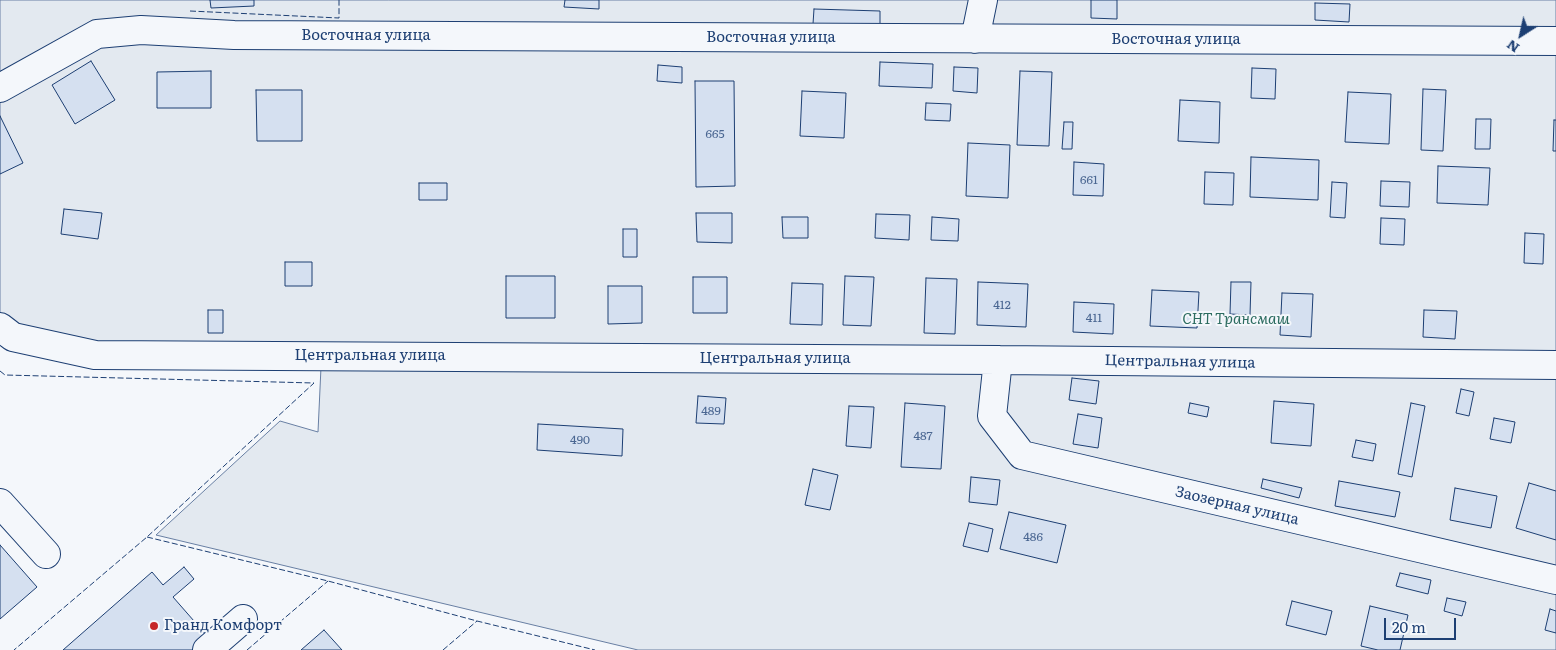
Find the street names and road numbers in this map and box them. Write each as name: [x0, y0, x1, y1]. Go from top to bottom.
street label: Восточная улица: [301, 27, 431, 45]
street label: Восточная улица: [706, 29, 836, 47]
street label: Восточная улица: [1111, 31, 1241, 49]
street label: Центральная улица: [295, 347, 445, 365]
street label: Центральная улица: [700, 350, 850, 368]
street label: Центральная улица: [1104, 352, 1256, 372]
street label: Заозерная улица: [1173, 483, 1301, 529]

